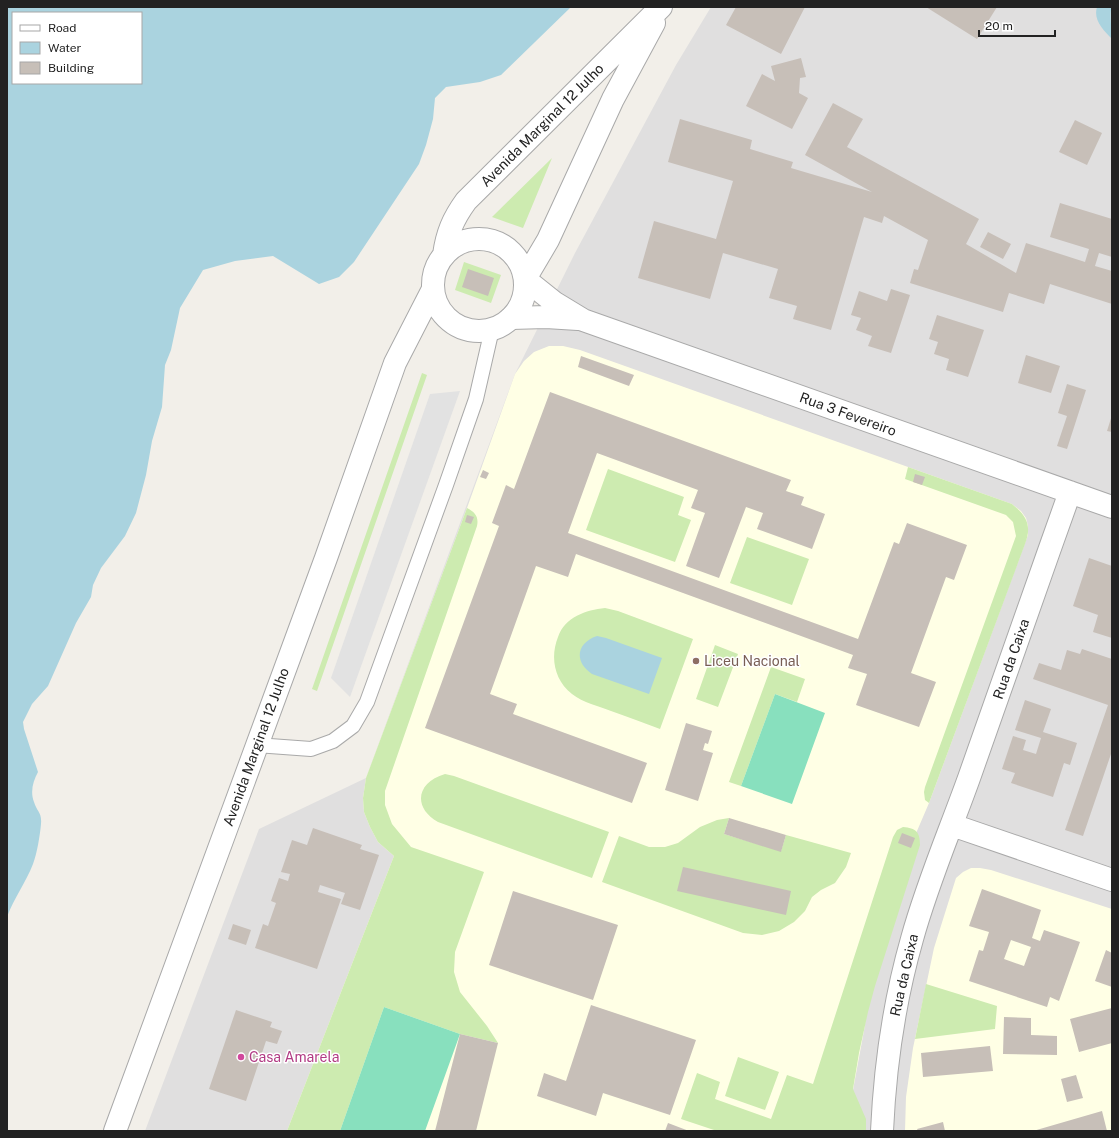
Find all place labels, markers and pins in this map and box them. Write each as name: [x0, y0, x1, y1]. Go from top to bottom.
place label: Liceu Nacional: [704, 653, 800, 669]
marker: Liceu Nacional: [691, 656, 701, 666]
place label: Casa Amarela: [249, 1049, 339, 1065]
marker: Casa Amarela: [236, 1052, 246, 1062]

